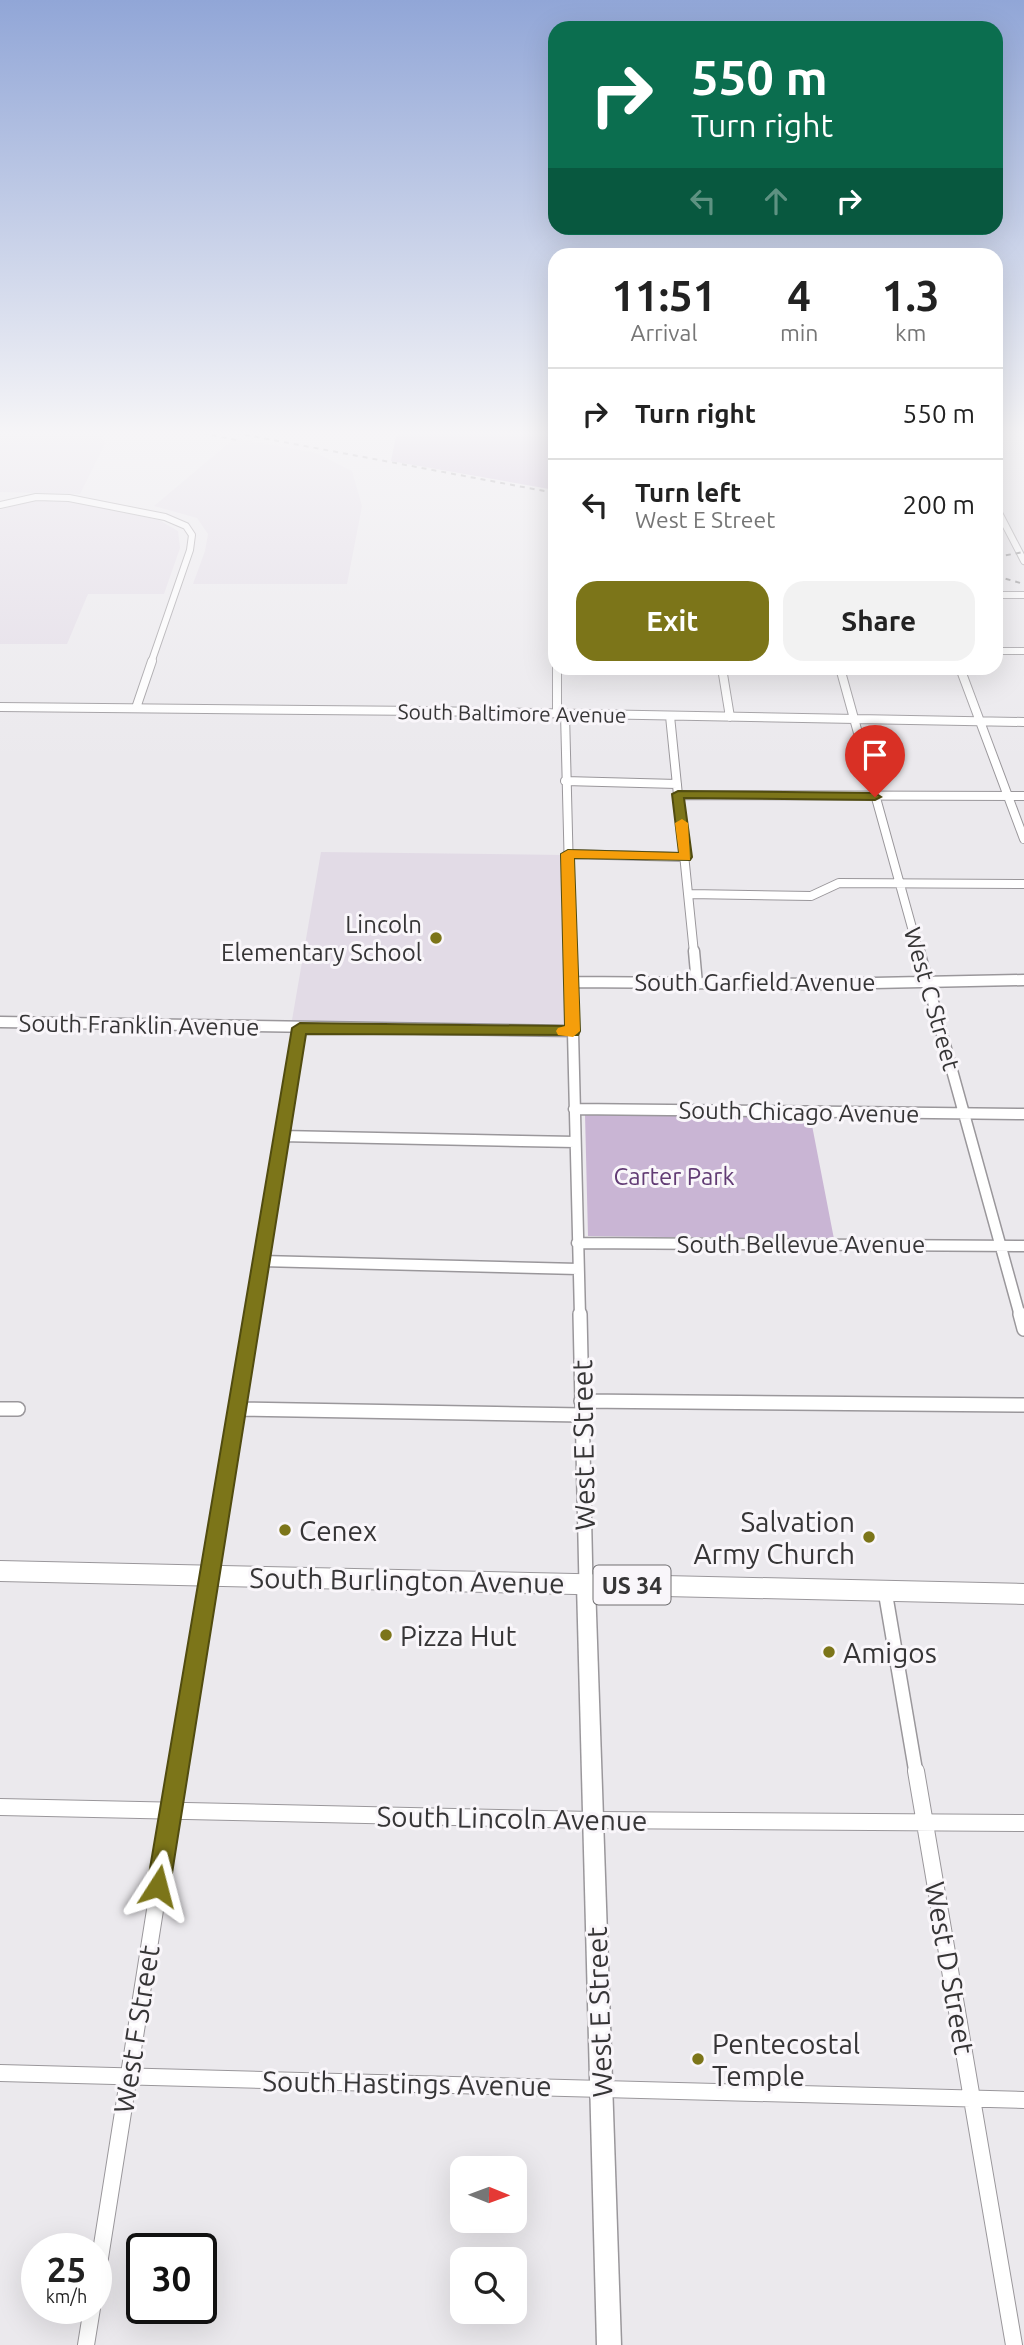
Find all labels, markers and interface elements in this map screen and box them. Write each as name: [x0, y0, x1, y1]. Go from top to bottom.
icon: right: [576, 49, 667, 140]
text: 550 m: [691, 49, 828, 104]
text: Turn right: [691, 107, 833, 143]
icon: left: [684, 182, 722, 220]
icon: ahead: [757, 182, 795, 220]
icon: right: [830, 182, 868, 220]
text: 11:51: [611, 272, 716, 319]
text: 4: [787, 272, 811, 319]
text: 1.3: [882, 272, 940, 319]
text: Arrival: [630, 320, 697, 345]
text: min: [780, 320, 818, 345]
text: km: [895, 320, 926, 345]
icon: right: [576, 395, 614, 433]
text: Turn right: [635, 399, 756, 428]
text: 550 m: [903, 399, 975, 428]
text: Turn left: [635, 478, 741, 507]
icon: left: [576, 486, 614, 524]
text: 200 m: [903, 490, 975, 519]
text: West E Street: [635, 507, 775, 532]
button: Exit: [576, 581, 769, 661]
button: Share: [783, 581, 975, 661]
street label: South Baltimore Avenue: [397, 699, 627, 727]
pin: [845, 725, 905, 797]
icon: arrive: [856, 736, 894, 774]
place label: Lincoln Elementary School: [221, 911, 422, 966]
street label: West C Street: [899, 924, 965, 1074]
marker: Lincoln Elementary School: [428, 930, 444, 946]
street label: South Garfield Avenue: [634, 969, 876, 996]
street label: South Franklin Avenue: [18, 1009, 260, 1041]
street label: South Chicago Avenue: [678, 1096, 920, 1128]
park label: Carter Park: [613, 1163, 735, 1190]
street label: South Bellevue Avenue: [677, 1231, 925, 1258]
street label: West E Street: [566, 1359, 600, 1531]
place label: Salvation Army Church: [693, 1506, 855, 1569]
place label: Cenex: [299, 1515, 377, 1546]
marker: Cenex: [277, 1522, 293, 1538]
marker: Salvation Army Church: [861, 1529, 877, 1545]
street label: South Burlington Avenue: [249, 1562, 565, 1598]
road number: US 34: [594, 1566, 670, 1604]
place label: Pizza Hut: [400, 1620, 517, 1651]
marker: Pizza Hut: [378, 1627, 394, 1643]
place label: Amigos: [843, 1637, 937, 1668]
marker: Amigos: [821, 1644, 837, 1660]
street label: South Lincoln Avenue: [376, 1800, 648, 1836]
position arrow: [121, 1849, 195, 1923]
street label: West D Street: [920, 1879, 980, 2057]
street label: West E Street: [581, 1926, 617, 2098]
street label: West F Street: [107, 1943, 165, 2115]
place label: Pentecostal Temple: [712, 2028, 860, 2091]
marker: Pentecostal Temple: [690, 2051, 706, 2067]
street label: South Hastings Avenue: [262, 2065, 552, 2101]
north arrow: [450, 2156, 527, 2233]
map controls: [450, 2156, 527, 2324]
speed limit sign: 30: [126, 2233, 217, 2324]
button: search: [450, 2247, 527, 2324]
text: 25: [47, 2249, 86, 2289]
text: km/h: [46, 2286, 87, 2306]

